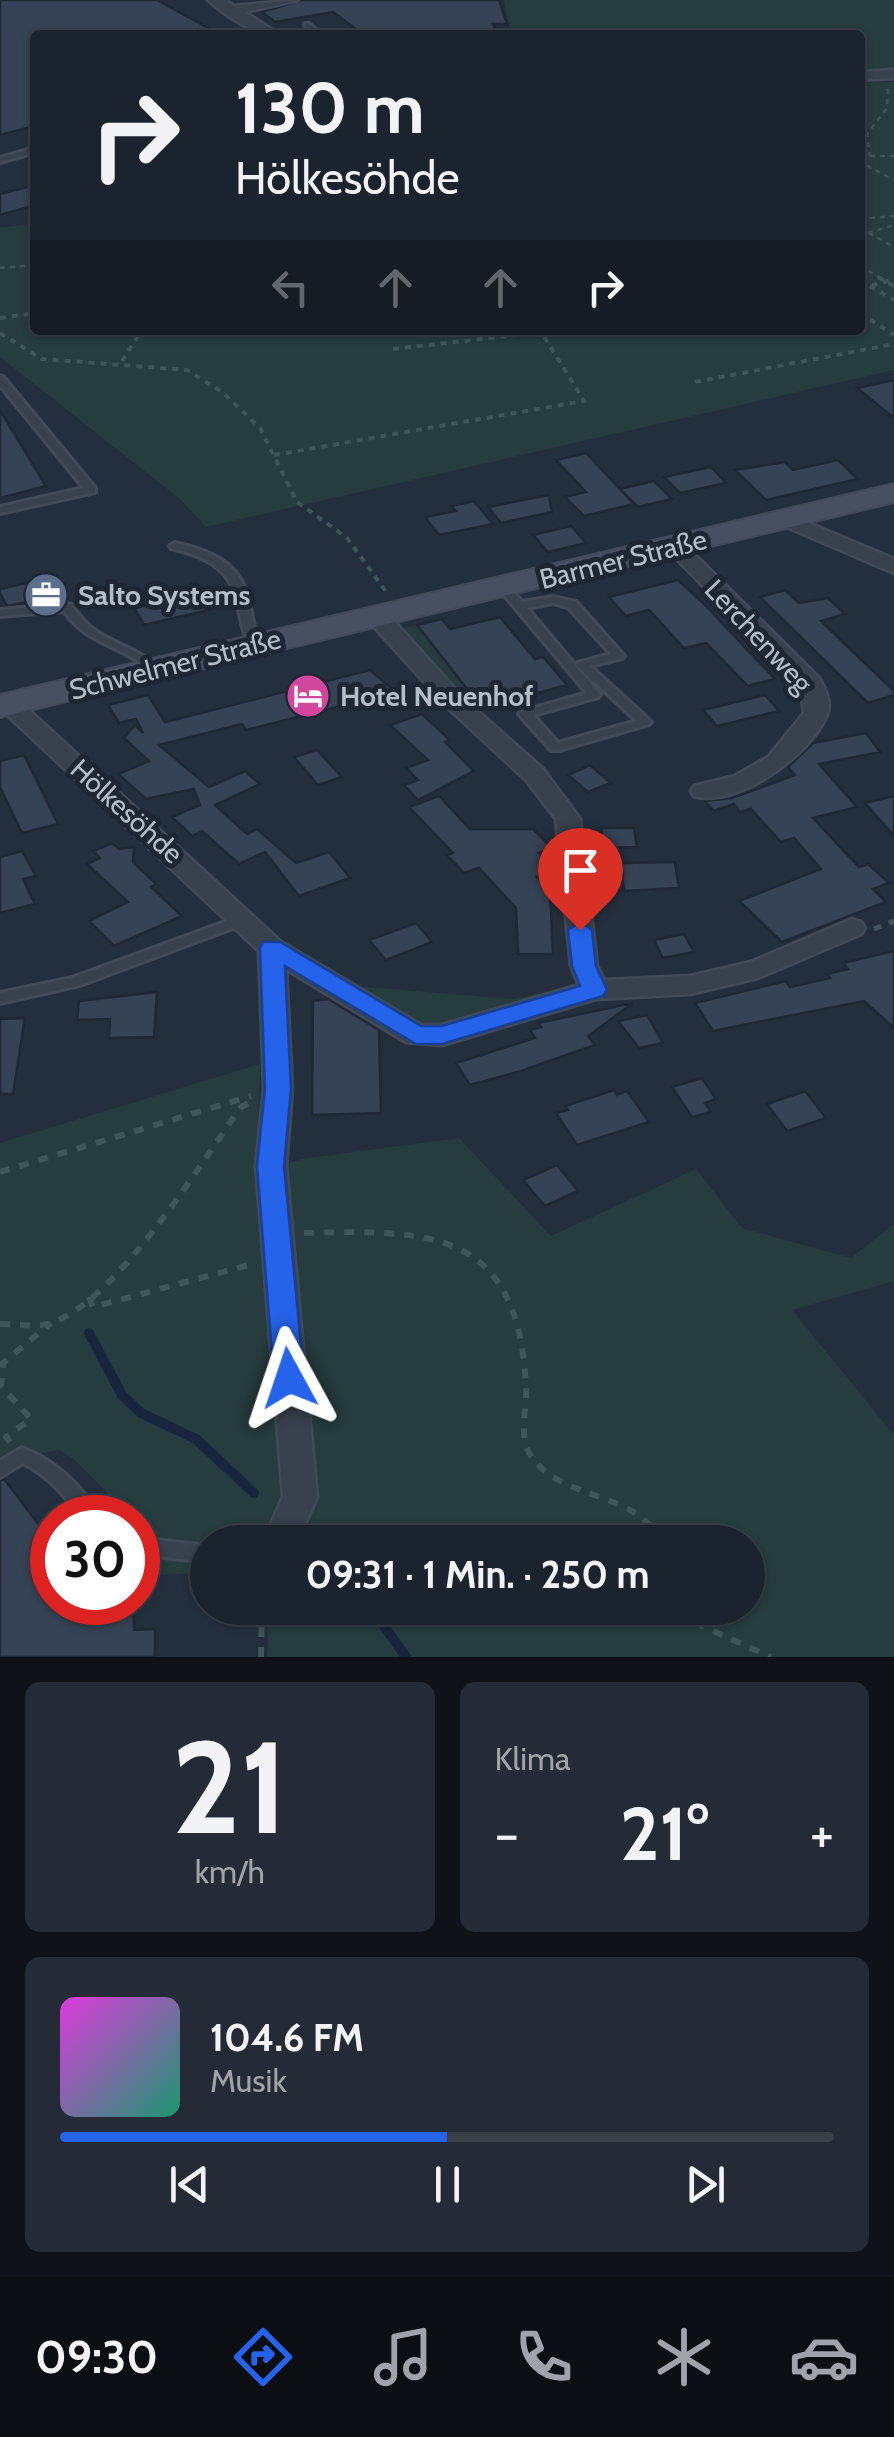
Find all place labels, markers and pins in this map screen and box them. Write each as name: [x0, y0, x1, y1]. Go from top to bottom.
office icon: Salto Systems: [23, 572, 69, 618]
place label: Salto Systems: [78, 578, 250, 612]
hotel icon: Hotel Neuenhof: [285, 673, 331, 719]
place label: Hotel Neuenhof: [340, 679, 534, 713]
pin: [538, 828, 623, 931]

